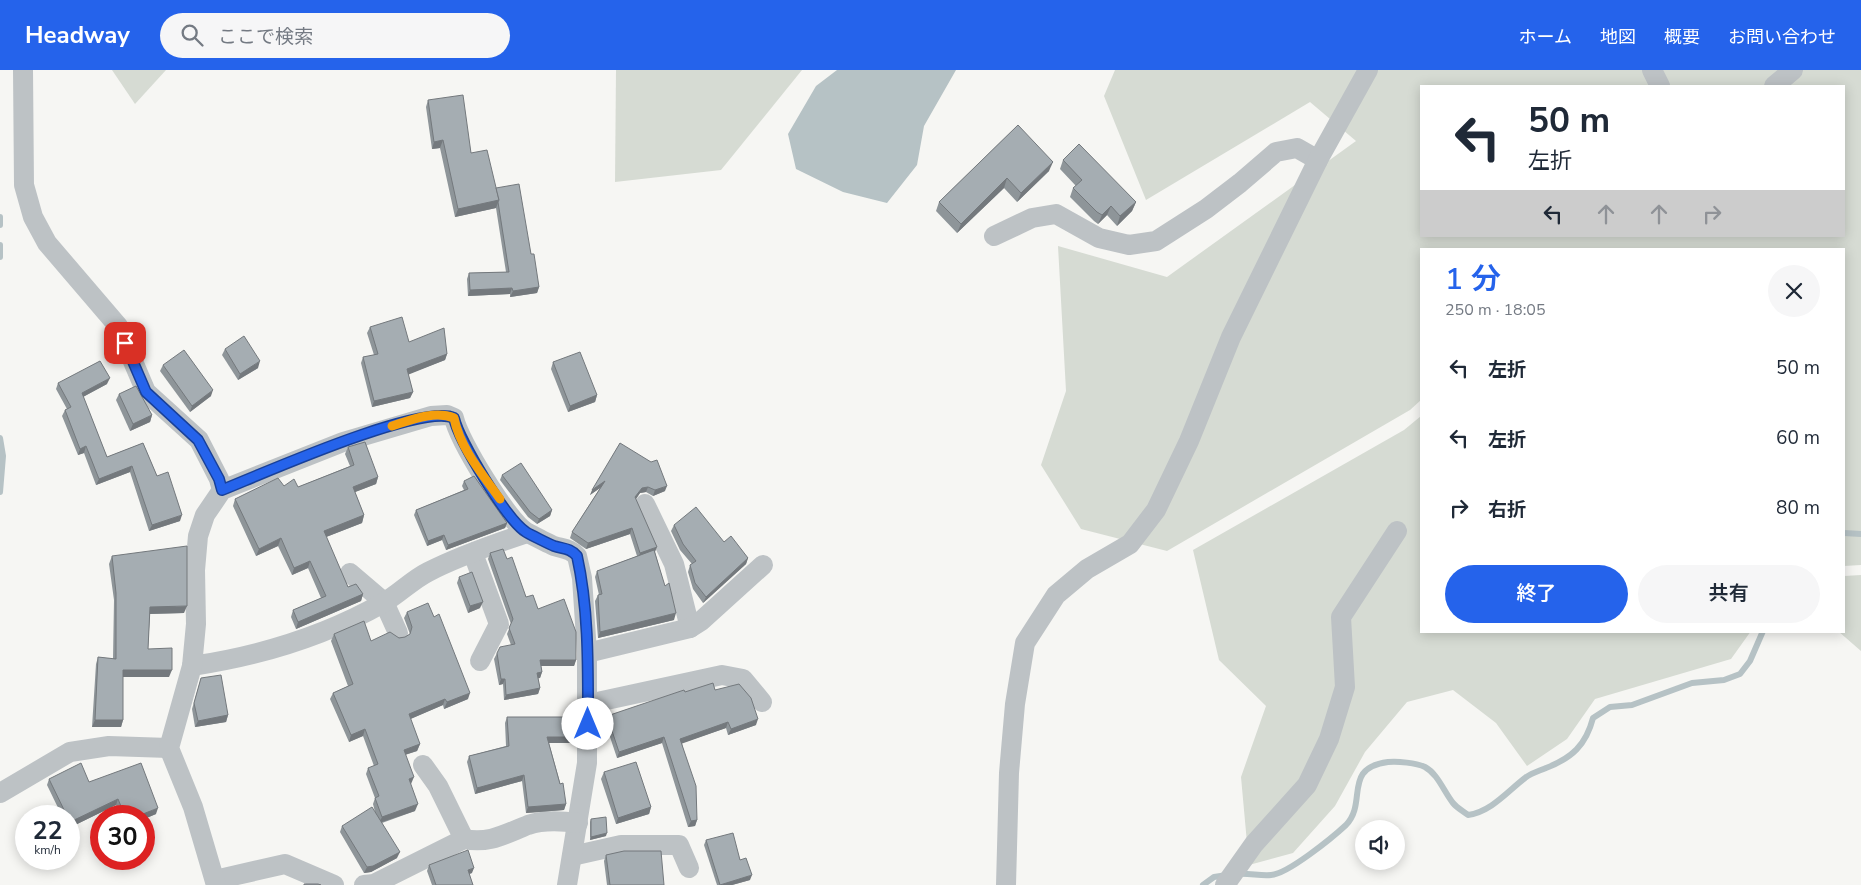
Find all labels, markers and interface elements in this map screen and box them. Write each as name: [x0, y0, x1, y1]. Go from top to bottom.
search box: [160, 13, 510, 58]
text: Headway: [25, 19, 130, 51]
icon: search: [178, 21, 206, 49]
text: ここで検索: [218, 24, 313, 50]
text: ホーム: [1519, 25, 1572, 49]
text: 地図: [1600, 25, 1636, 49]
text: 概要: [1664, 25, 1700, 49]
text: お問い合わせ: [1728, 25, 1836, 49]
text: 50 m: [1528, 97, 1610, 144]
icon: left: [1445, 105, 1510, 170]
text: 左折: [1528, 146, 1572, 176]
icon: left: [1539, 200, 1567, 228]
icon: ahead: [1592, 200, 1620, 228]
icon: ahead: [1645, 200, 1673, 228]
icon: right: [1698, 200, 1726, 228]
text: 1 分: [1445, 259, 1501, 300]
button: close: [1768, 265, 1820, 317]
text: 250 m · 18:05: [1445, 299, 1546, 321]
pin: [104, 322, 146, 364]
icon: arrive: [111, 329, 139, 357]
icon: left: [1445, 354, 1473, 382]
text: 50 m: [1776, 355, 1820, 381]
text: 左折: [1488, 357, 1526, 383]
icon: left: [1445, 424, 1473, 452]
text: 60 m: [1776, 425, 1820, 451]
text: 左折: [1488, 427, 1526, 453]
icon: right: [1445, 494, 1473, 522]
text: 80 m: [1776, 495, 1820, 521]
text: 右折: [1488, 497, 1526, 523]
button: 終了: [1445, 565, 1628, 623]
button: 共有: [1638, 565, 1820, 623]
position arrow: [561, 697, 613, 749]
speed limit sign: 30: [90, 805, 155, 870]
text: 22: [32, 814, 63, 848]
map controls: [1355, 820, 1405, 870]
button: sound: [1355, 820, 1405, 870]
text: km/h: [34, 842, 61, 858]

